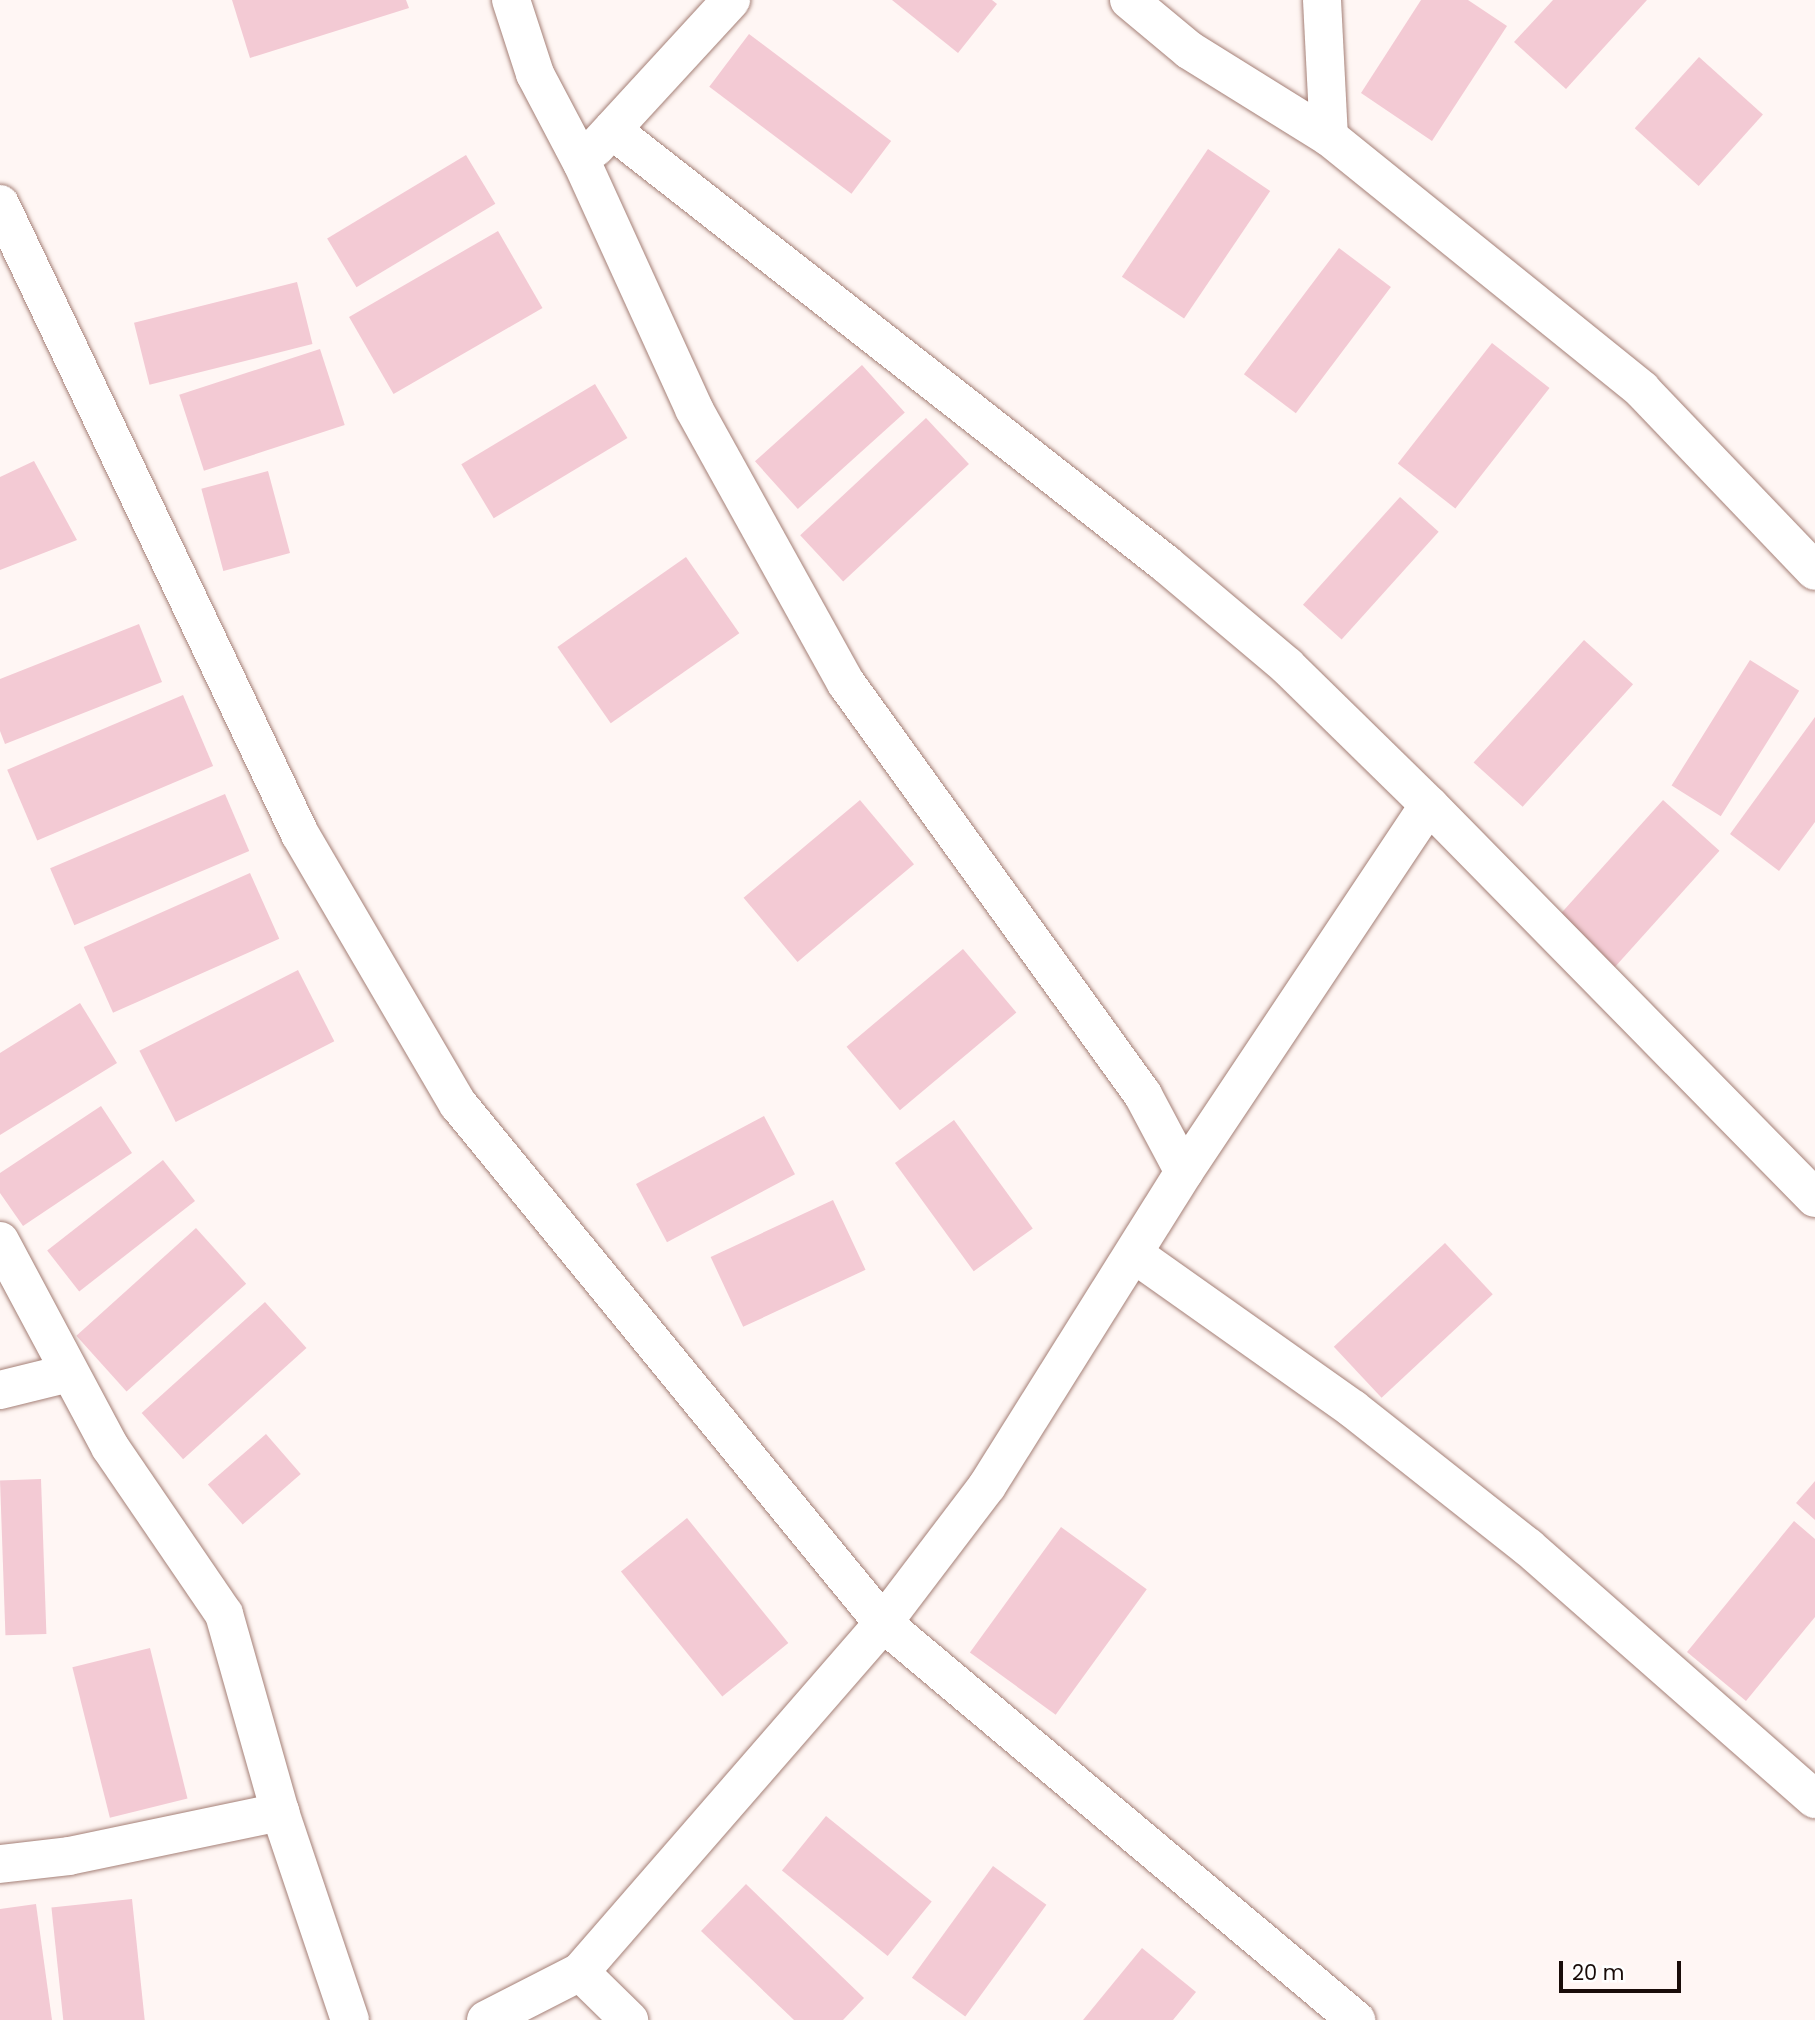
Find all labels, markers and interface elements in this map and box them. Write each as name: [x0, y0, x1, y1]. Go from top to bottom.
scale bar: [1563, 1946, 1686, 1990]
text: 20 m: [1572, 1958, 1625, 1987]

